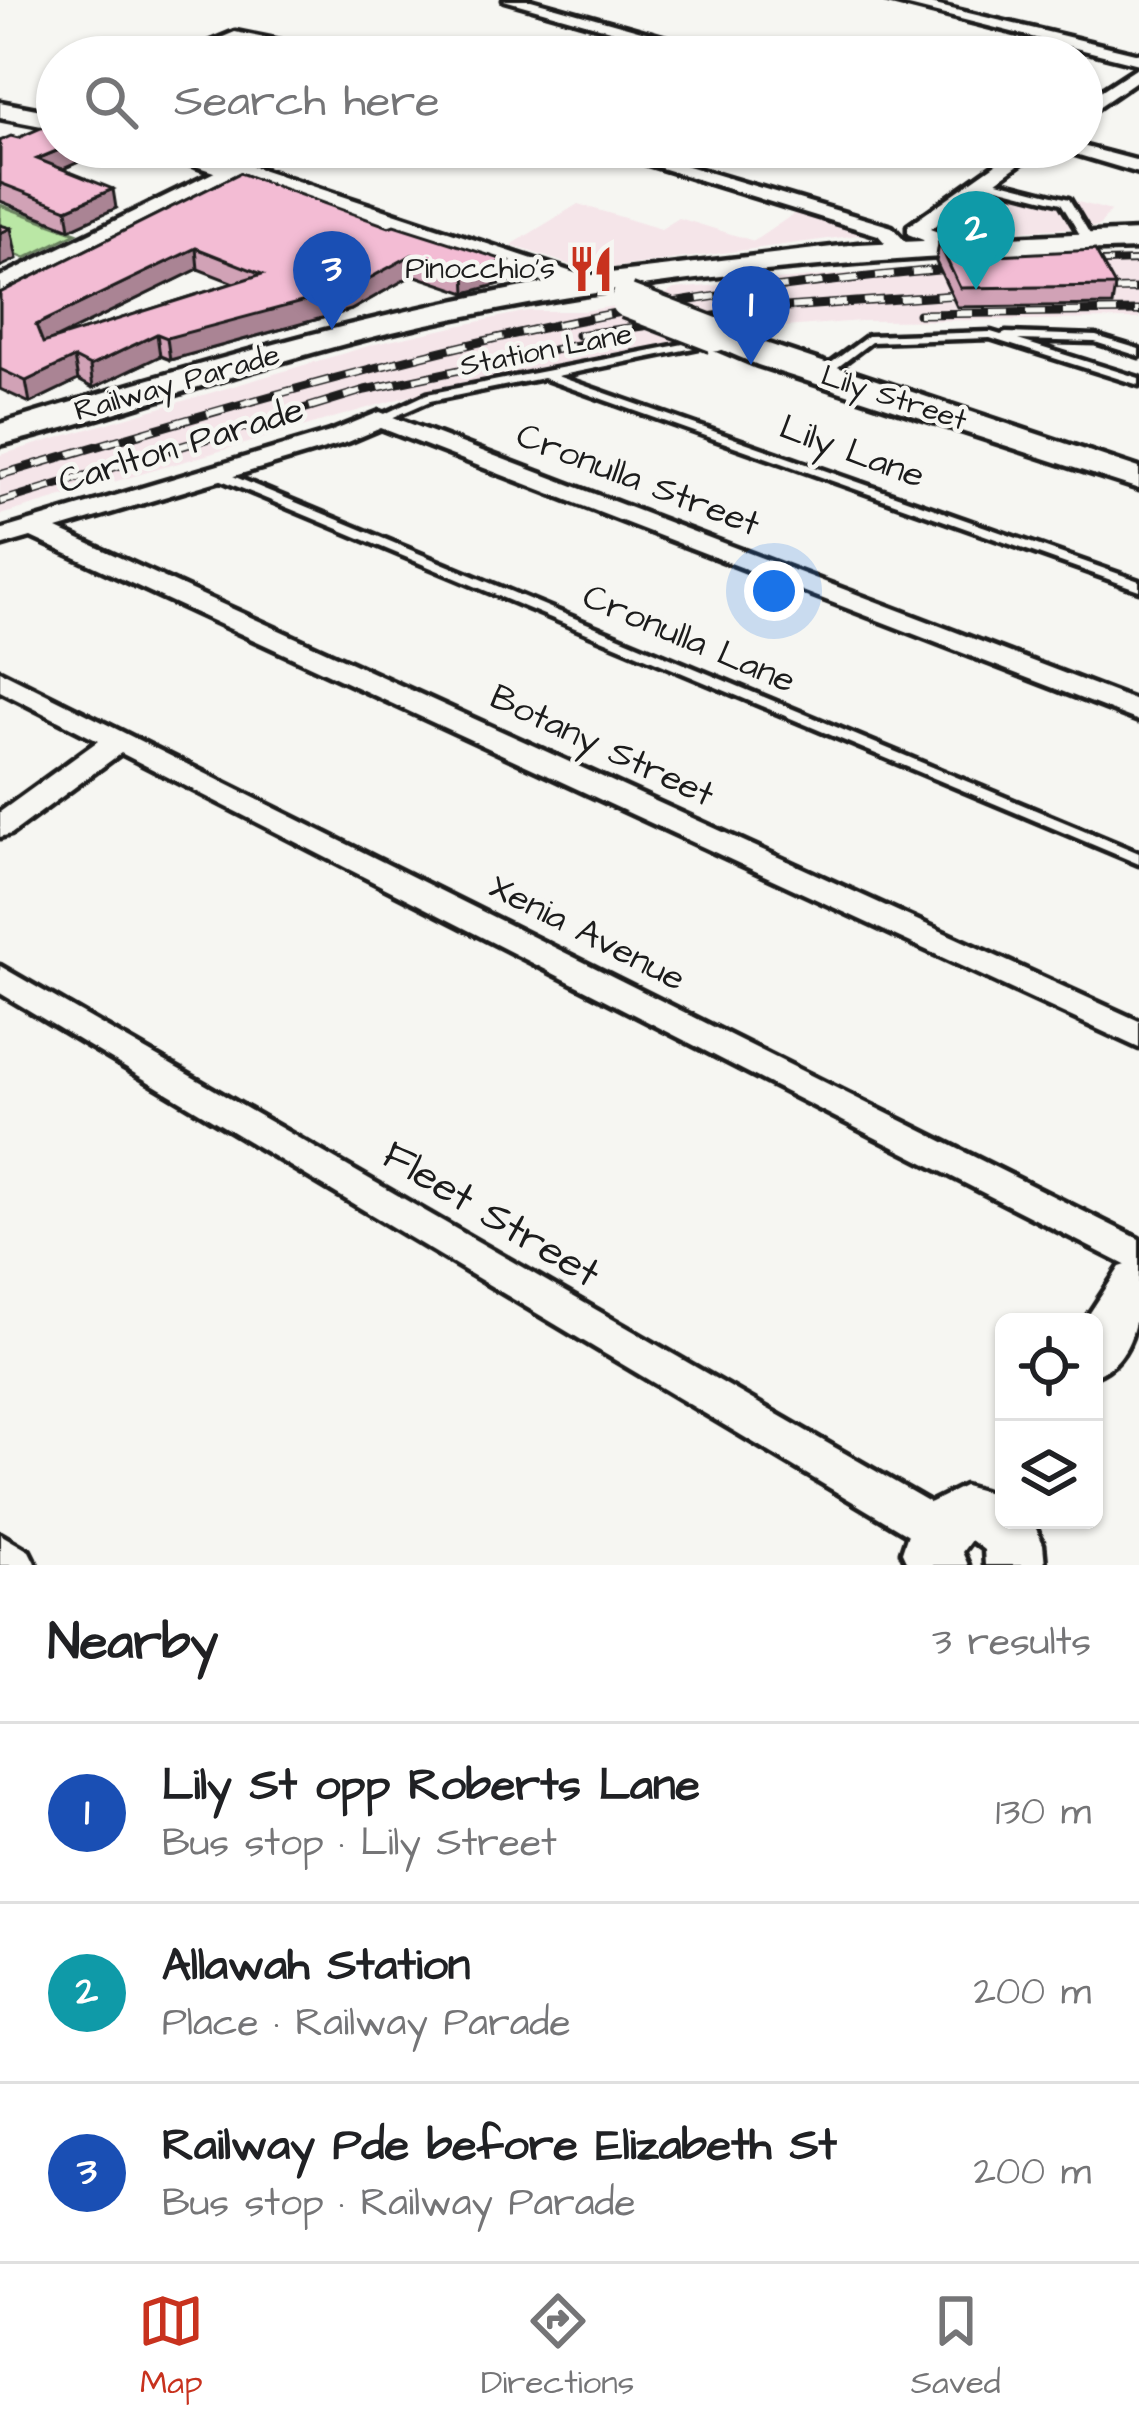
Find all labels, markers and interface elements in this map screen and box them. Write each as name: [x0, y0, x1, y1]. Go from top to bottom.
search box: [36, 36, 1103, 168]
icon: search: [78, 69, 144, 135]
text: Search here: [174, 71, 440, 133]
pin: 2: [937, 191, 1015, 290]
pin: 3: [293, 231, 371, 330]
restaurant icon: Pinocchio's: [566, 244, 616, 294]
place label: Pinocchio's: [405, 248, 555, 290]
pin: 1: [712, 266, 790, 365]
street label: Station Lane: [456, 313, 636, 387]
street label: Railway Parade: [69, 334, 285, 433]
street label: Lily Street: [815, 355, 972, 442]
street label: Carlton Parade: [52, 384, 310, 508]
street label: Lily Lane: [772, 402, 932, 502]
street label: Cronulla Street: [509, 410, 768, 550]
your location: [744, 561, 804, 621]
street label: Cronulla Lane: [575, 571, 803, 707]
street label: Botany Street: [482, 672, 723, 820]
street label: Xenia Avenue: [480, 862, 694, 1004]
street label: Fleet Street: [371, 1127, 611, 1303]
map controls: [995, 1313, 1103, 1529]
button: locate: [995, 1313, 1103, 1421]
button: layers: [995, 1421, 1103, 1529]
text: Nearby: [48, 1608, 218, 1679]
text: 3 results: [932, 1616, 1091, 1670]
text: Lily St opp Roberts Lane: [162, 1755, 700, 1817]
text: 1: [85, 1786, 90, 1840]
text: 130 m: [996, 1786, 1091, 1840]
text: Bus stop · Lily Street: [162, 1817, 557, 1871]
text: Allawah Station: [162, 1935, 470, 1997]
text: 2: [76, 1966, 98, 2020]
text: 200 m: [974, 1966, 1091, 2020]
text: Place · Railway Parade: [162, 1997, 571, 2051]
text: Railway Pde before Elizabeth St: [162, 2115, 837, 2177]
text: 3: [77, 2146, 97, 2200]
text: 200 m: [974, 2146, 1091, 2200]
text: Bus stop · Railway Parade: [162, 2177, 636, 2231]
tab: Map: [138, 2288, 204, 2406]
tab: Directions: [481, 2288, 634, 2406]
tab: Saved: [911, 2288, 1001, 2406]

